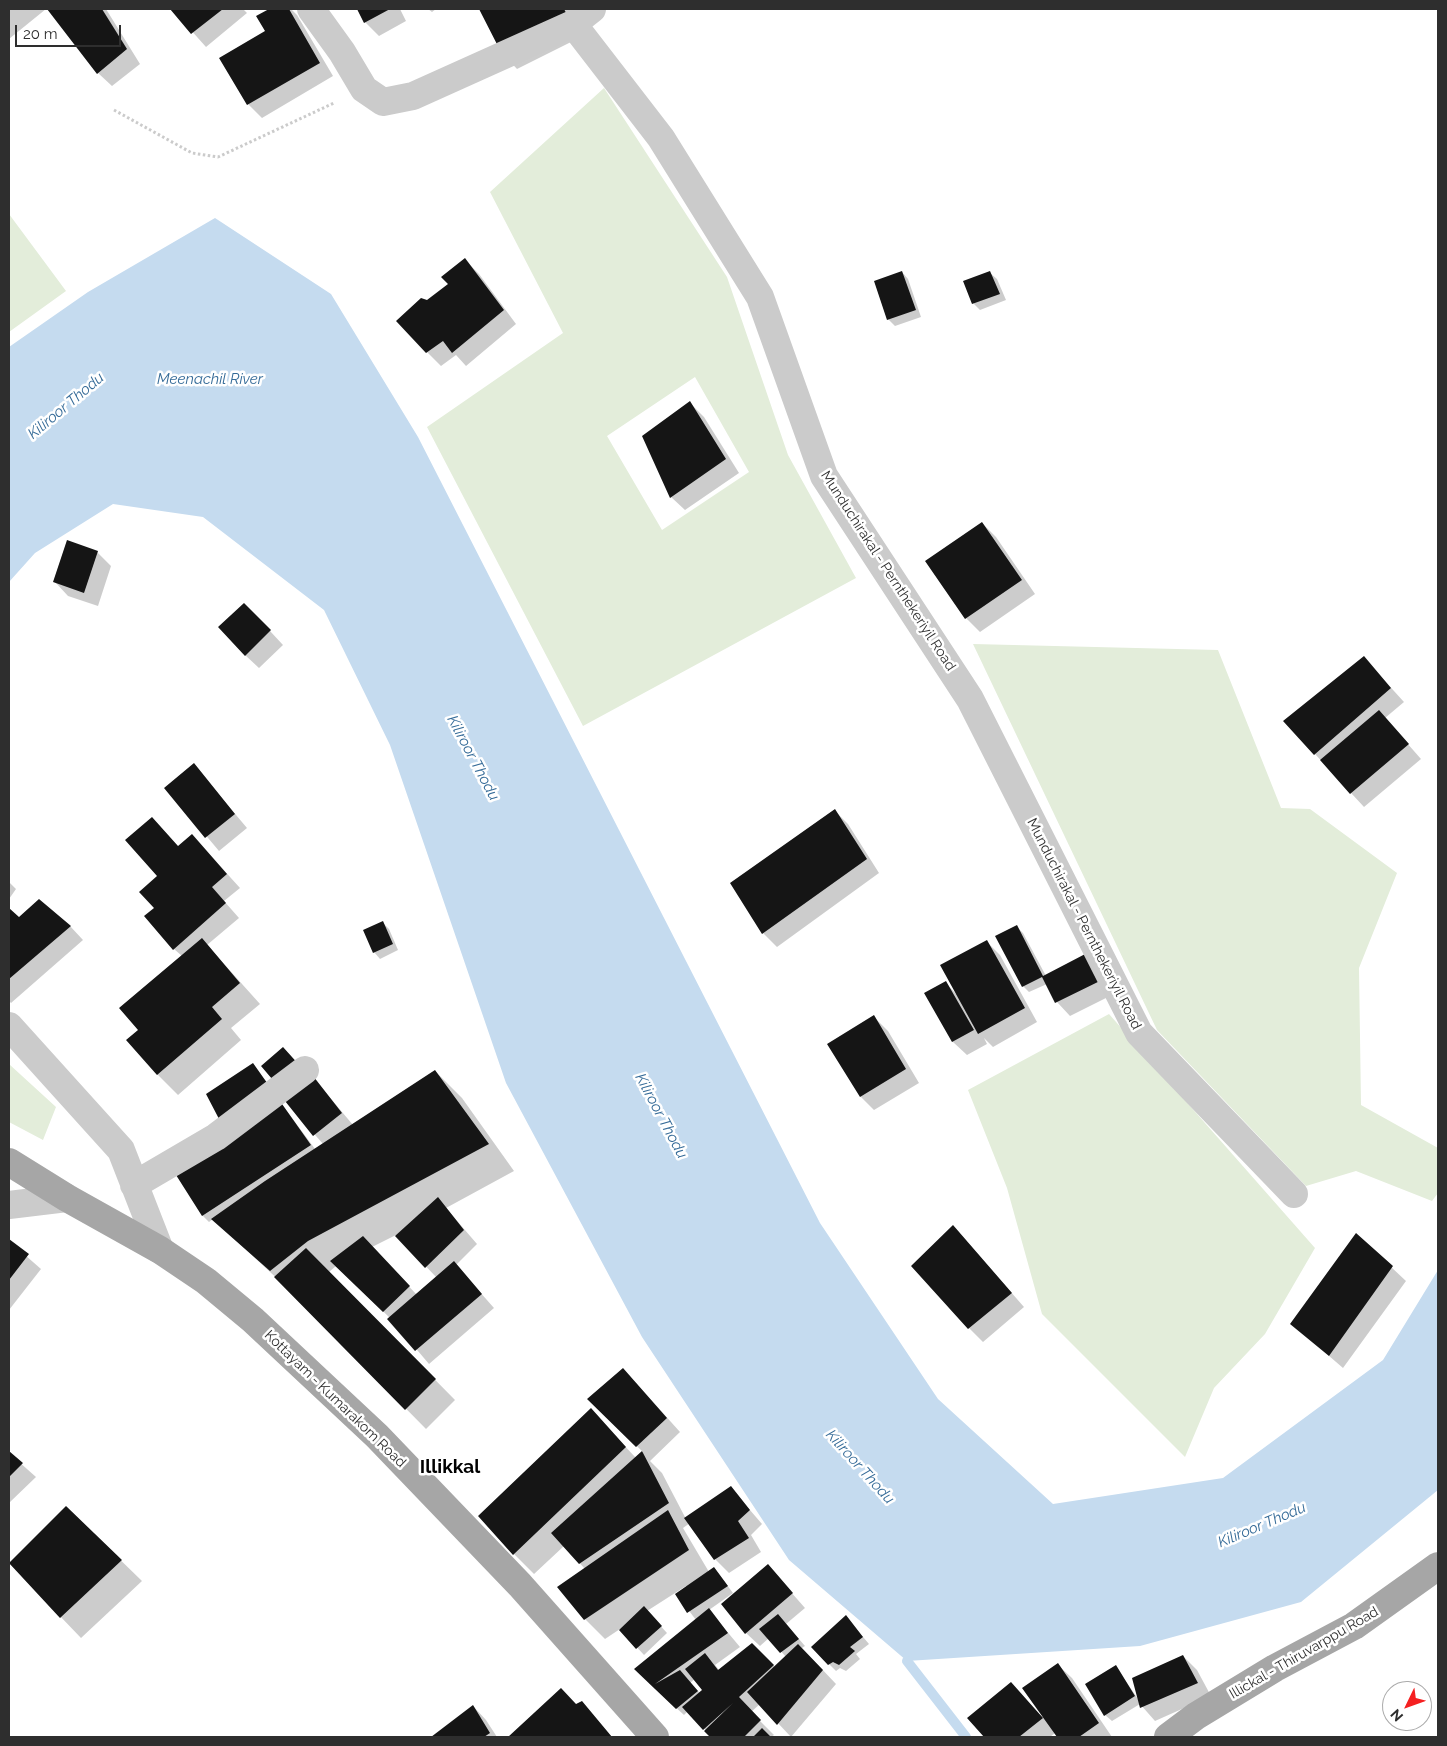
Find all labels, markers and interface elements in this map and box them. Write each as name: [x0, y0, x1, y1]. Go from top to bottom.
scale bar: [18, 15, 124, 47]
text: 20 m: [23, 25, 58, 43]
water label: Kiliroor Thodu: [24, 369, 108, 443]
water label: Meenachil River: [157, 370, 263, 388]
street label: Munduchirakal - Pernthekeriyil Road: [817, 468, 959, 674]
water label: Kiliroor Thodu: [443, 712, 503, 804]
street label: Munduchirakal - Pernthekeriyil Road: [1023, 816, 1145, 1032]
water label: Kiliroor Thodu: [631, 1070, 691, 1162]
street label: Kottayam - Kumarakom Road: [261, 1327, 409, 1471]
water label: Kiliroor Thodu: [822, 1426, 898, 1508]
district label: Illikkal: [420, 1456, 480, 1478]
water label: Kiliroor Thodu: [1215, 1498, 1309, 1552]
street label: Illickal - Thiruvarppu Road: [1227, 1603, 1381, 1703]
north arrow: [1382, 1681, 1432, 1731]
text: N: [1387, 1706, 1406, 1725]

